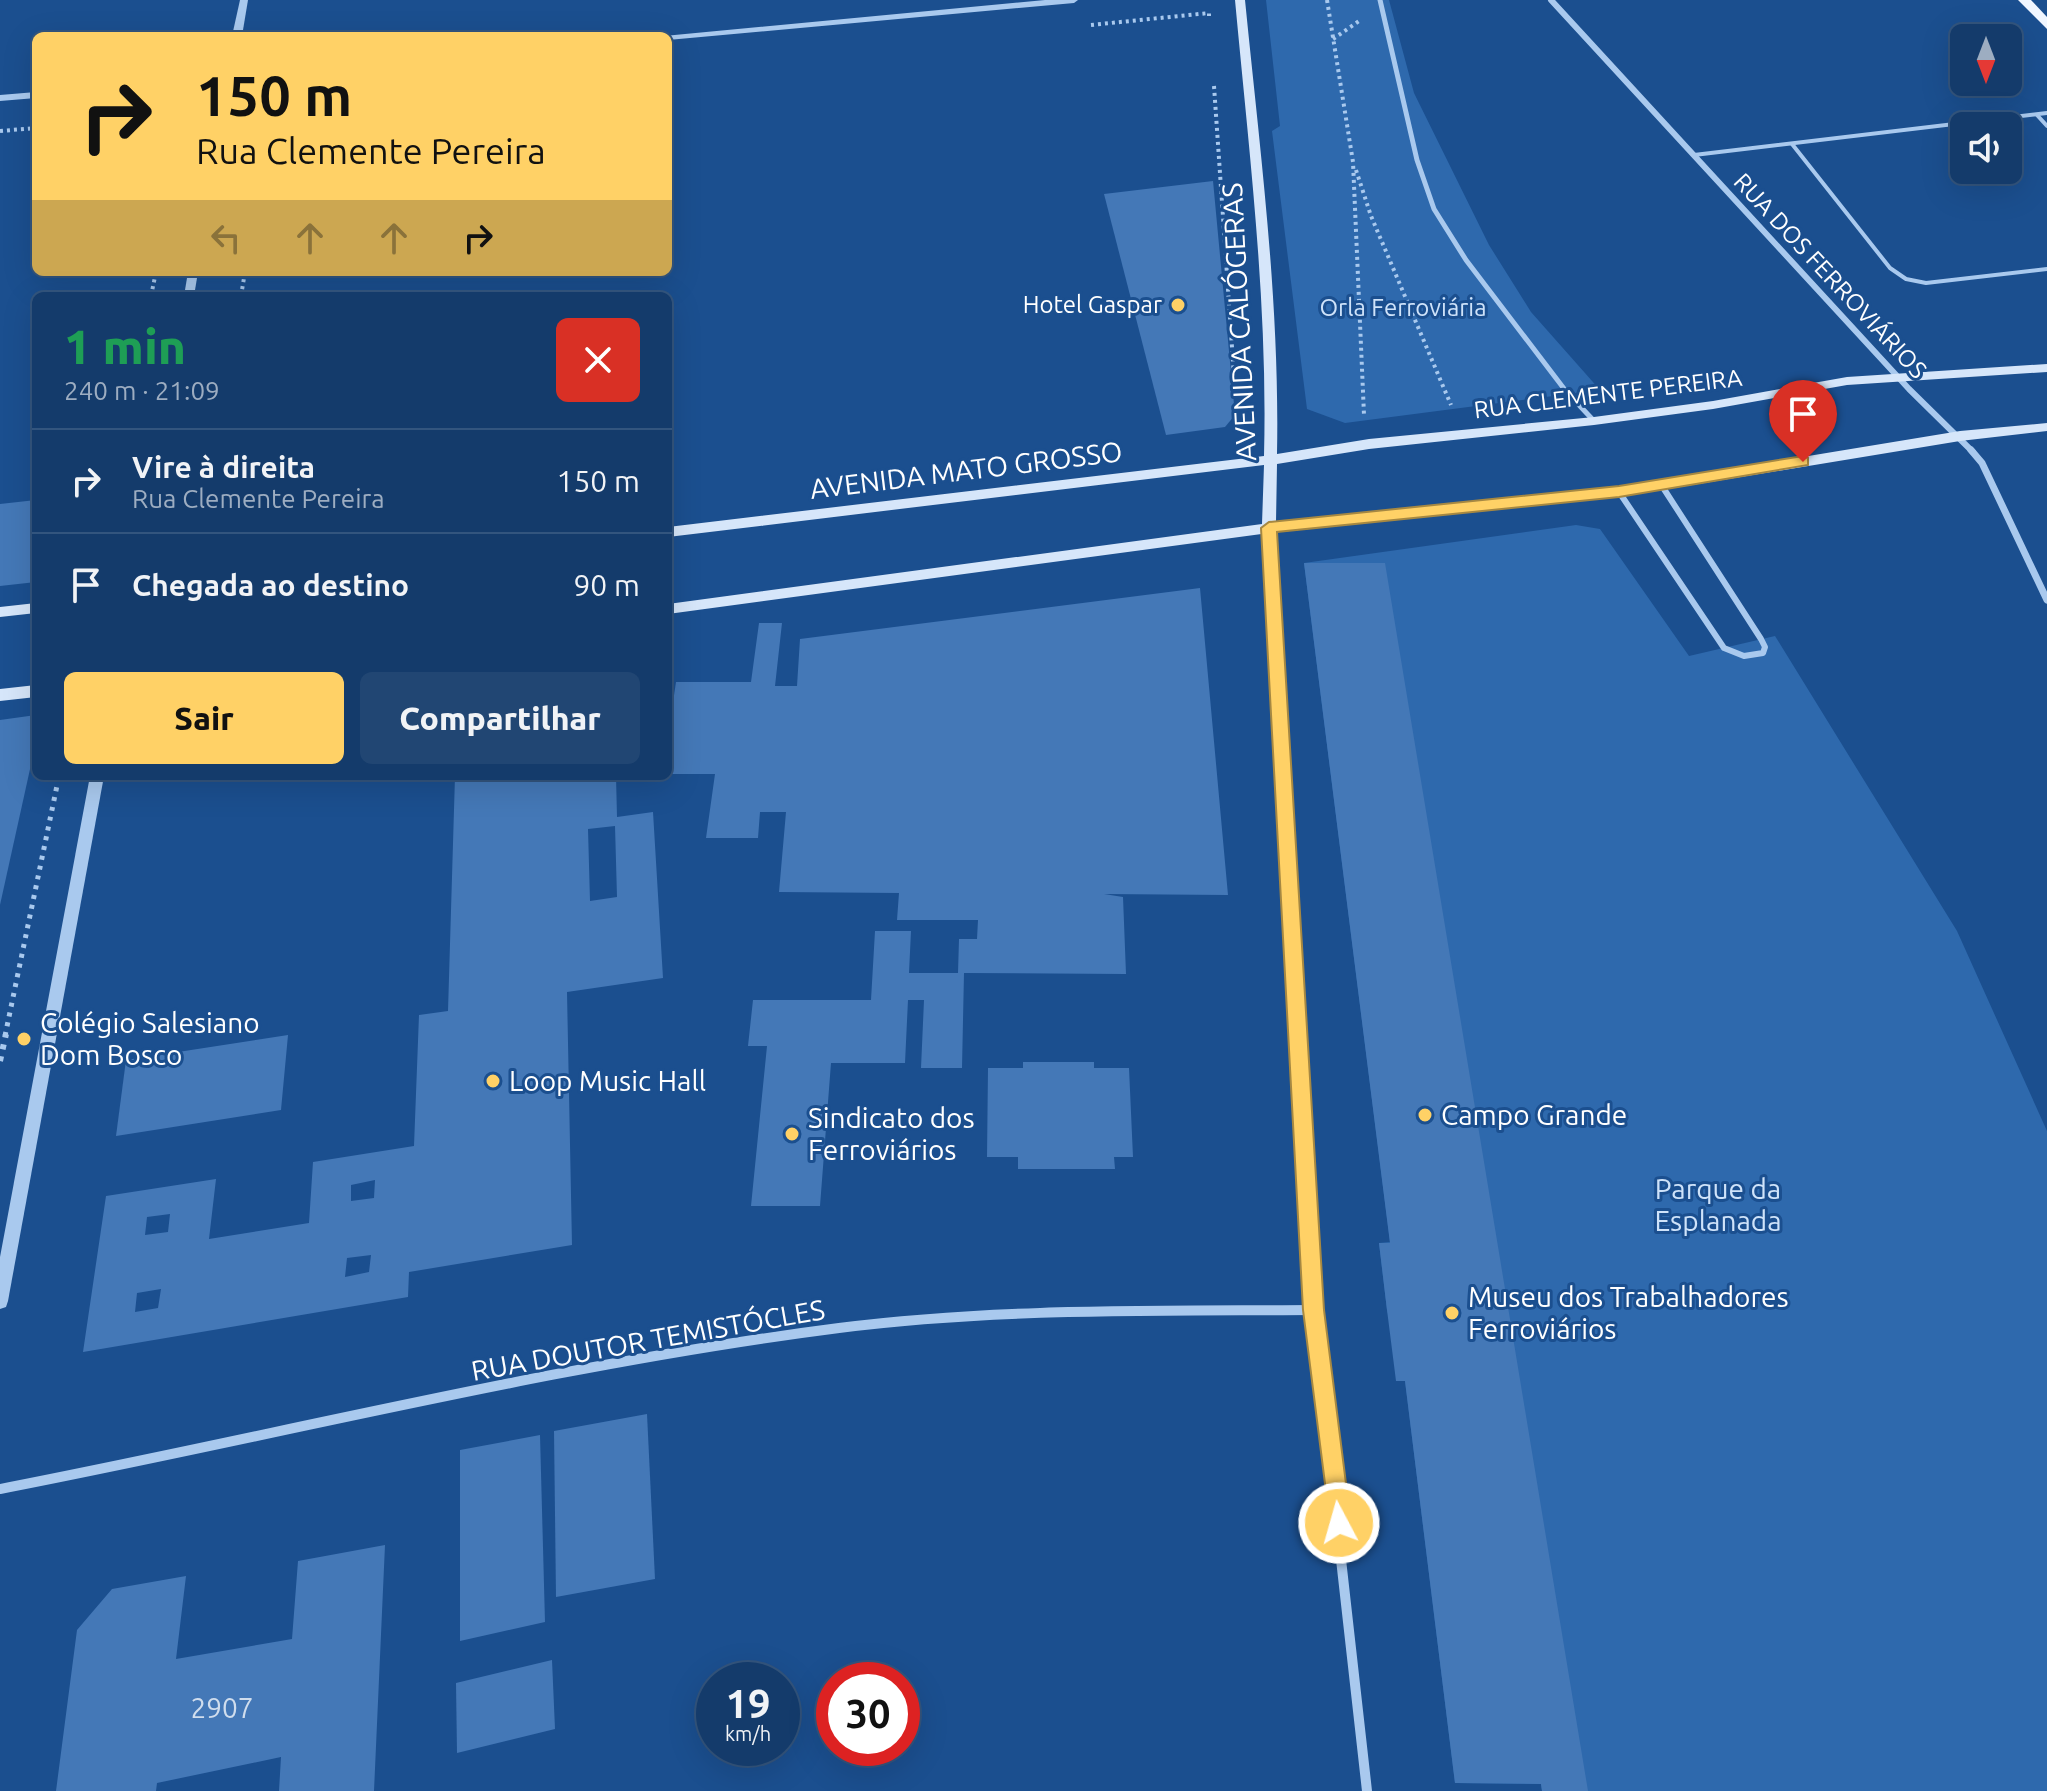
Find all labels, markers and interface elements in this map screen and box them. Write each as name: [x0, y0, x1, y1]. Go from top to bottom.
north arrow: [1950, 24, 2022, 96]
map controls: [1950, 24, 2022, 184]
icon: right: [64, 64, 168, 168]
text: 150 m: [196, 64, 352, 127]
button: sound: [1950, 112, 2022, 184]
text: Rua Clemente Pereira: [196, 130, 546, 171]
street label: RUA DOS FERROVIÁRIOS: [1729, 167, 1933, 383]
street label: AVENIDA CALÓGERAS: [1215, 182, 1261, 462]
icon: left: [204, 216, 248, 260]
icon: ahead: [288, 216, 332, 260]
icon: ahead: [372, 216, 416, 260]
icon: right: [456, 216, 500, 260]
place label: Hotel Gaspar: [1023, 291, 1162, 318]
park label: Orla Ferroviária: [1319, 294, 1487, 321]
marker: Hotel Gaspar: [1169, 296, 1187, 314]
button: close: [556, 318, 640, 402]
text: 1 min: [64, 319, 186, 373]
street label: RUA CLEMENTE PEREIRA: [1472, 364, 1744, 423]
text: 240 m · 21:09: [64, 376, 220, 405]
pin: [1769, 380, 1837, 462]
icon: arrive: [1781, 392, 1825, 436]
street label: AVENIDA MATO GROSSO: [808, 435, 1124, 504]
text: Vire à direita: [132, 450, 315, 484]
icon: right: [64, 459, 108, 503]
text: 150 m: [556, 464, 640, 498]
text: Rua Clemente Pereira: [132, 484, 385, 513]
icon: arrive: [64, 563, 108, 607]
text: Chegada ao destino: [132, 568, 409, 602]
text: 90 m: [573, 568, 640, 602]
button: Sair: [64, 672, 344, 764]
button: Compartilhar: [360, 672, 640, 764]
place label: Colégio Salesiano Dom Bosco: [40, 1007, 260, 1070]
marker: Colégio Salesiano Dom Bosco: [15, 1030, 33, 1048]
place label: Loop Music Hall: [509, 1065, 706, 1096]
marker: Loop Music Hall: [484, 1072, 502, 1090]
place label: Campo Grande: [1441, 1099, 1627, 1130]
place label: Sindicato dos Ferroviários: [808, 1102, 975, 1165]
marker: Campo Grande: [1416, 1106, 1434, 1124]
marker: Sindicato dos Ferroviários: [783, 1125, 801, 1143]
park label: Parque da Esplanada: [1654, 1173, 1782, 1236]
place label: Museu dos Trabalhadores Ferroviários: [1468, 1281, 1789, 1344]
street label: RUA DOUTOR TEMISTÓCLES: [469, 1292, 827, 1386]
marker: Museu dos Trabalhadores Ferroviários: [1443, 1304, 1461, 1322]
position arrow: [1297, 1481, 1381, 1565]
speed limit sign: 30: [816, 1662, 920, 1766]
text: 19: [725, 1681, 771, 1726]
house number: 2907: [190, 1692, 254, 1723]
text: km/h: [725, 1722, 771, 1745]

